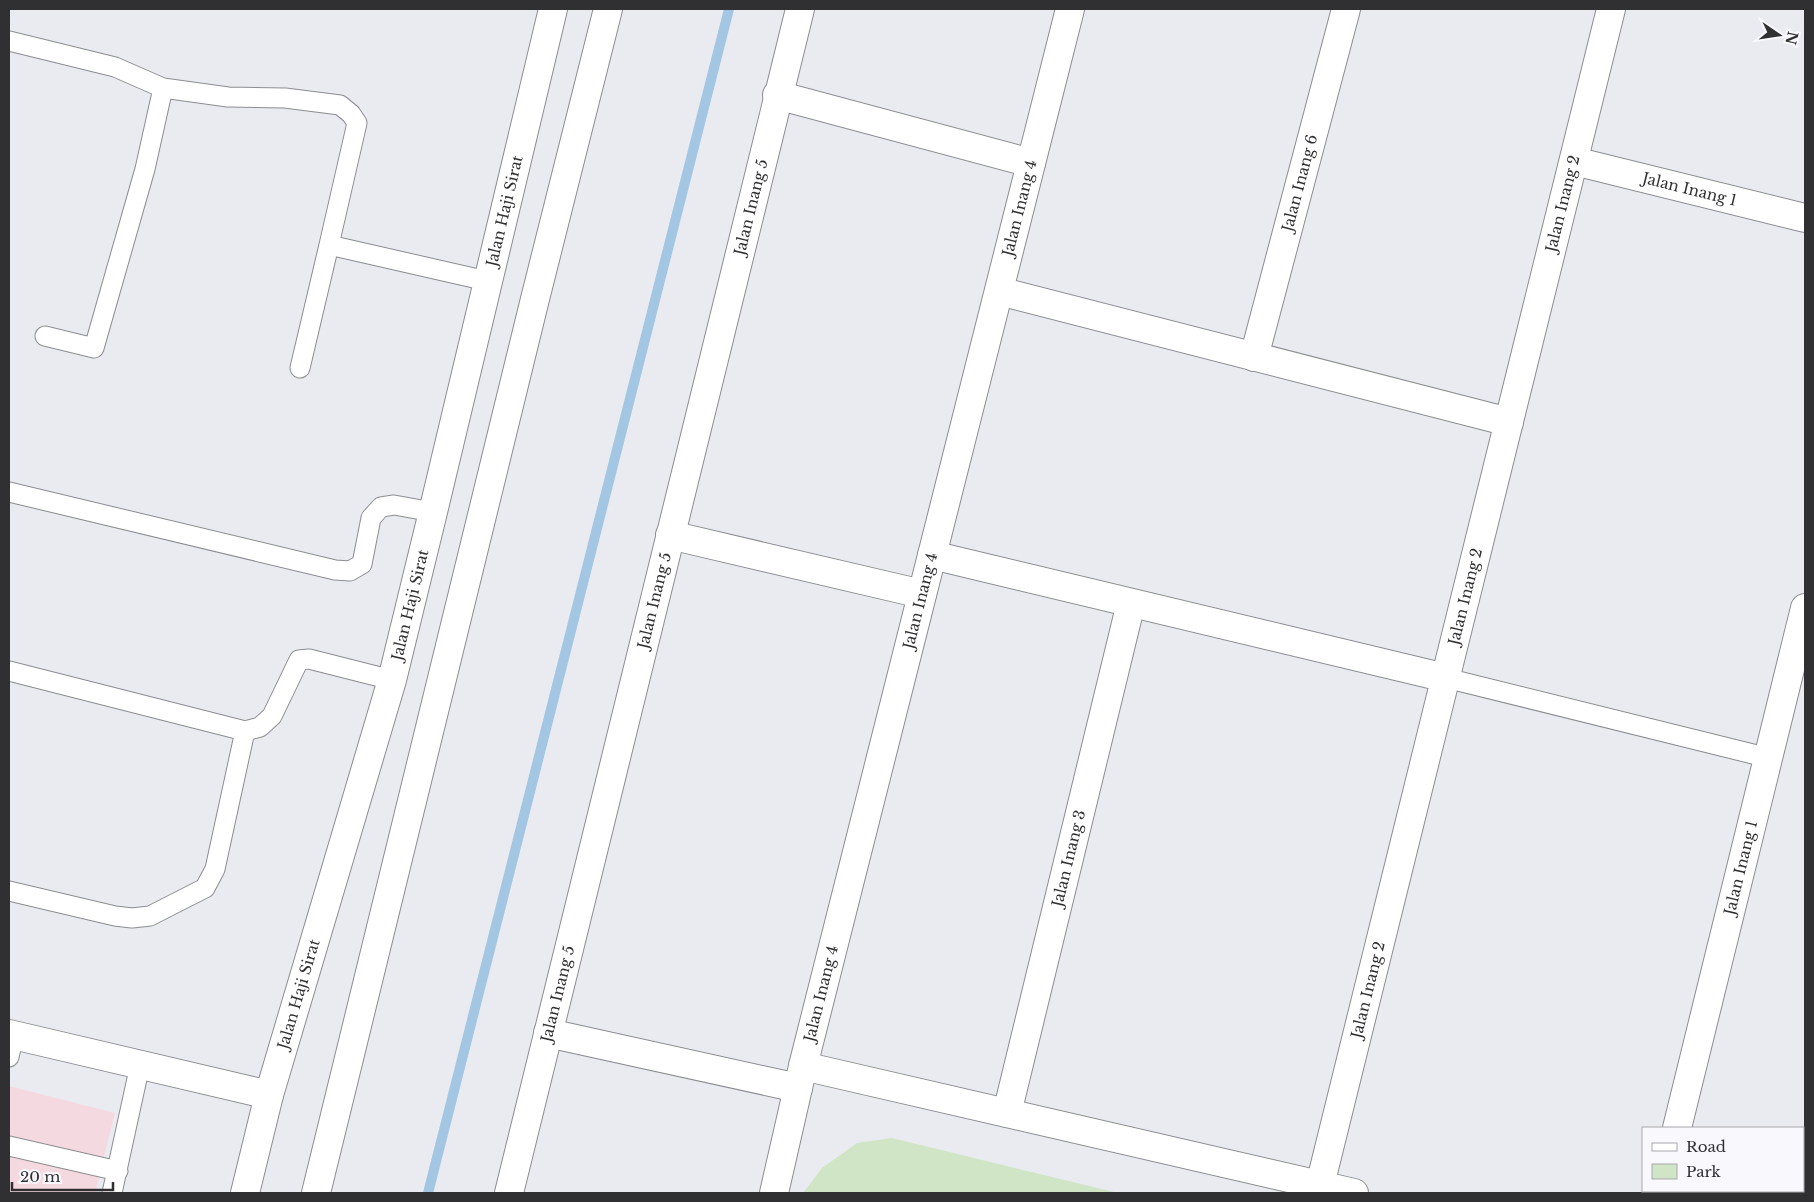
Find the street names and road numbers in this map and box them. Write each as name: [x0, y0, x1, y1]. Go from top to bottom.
street label: Jalan Inang 6: [1277, 132, 1321, 235]
street label: Jalan Haji Sirat: [481, 153, 527, 270]
street label: Jalan Inang 2: [1541, 153, 1583, 256]
street label: Jalan Inang 5: [729, 157, 772, 259]
street label: Jalan Inang 4: [997, 158, 1040, 260]
street label: Jalan Inang 1: [1639, 168, 1739, 210]
street label: Jalan Inang 2: [1443, 546, 1486, 649]
street label: Jalan Haji Sirat: [387, 547, 433, 664]
street label: Jalan Inang 5: [633, 550, 675, 653]
street label: Jalan Inang 4: [898, 551, 941, 653]
street label: Jalan Inang 3: [1047, 808, 1089, 911]
street label: Jalan Inang 1: [1719, 818, 1761, 919]
street label: Jalan Haji Sirat: [273, 937, 324, 1053]
street label: Jalan Inang 2: [1346, 939, 1389, 1042]
street label: Jalan Inang 4: [799, 943, 842, 1046]
street label: Jalan Inang 5: [536, 944, 578, 1046]

